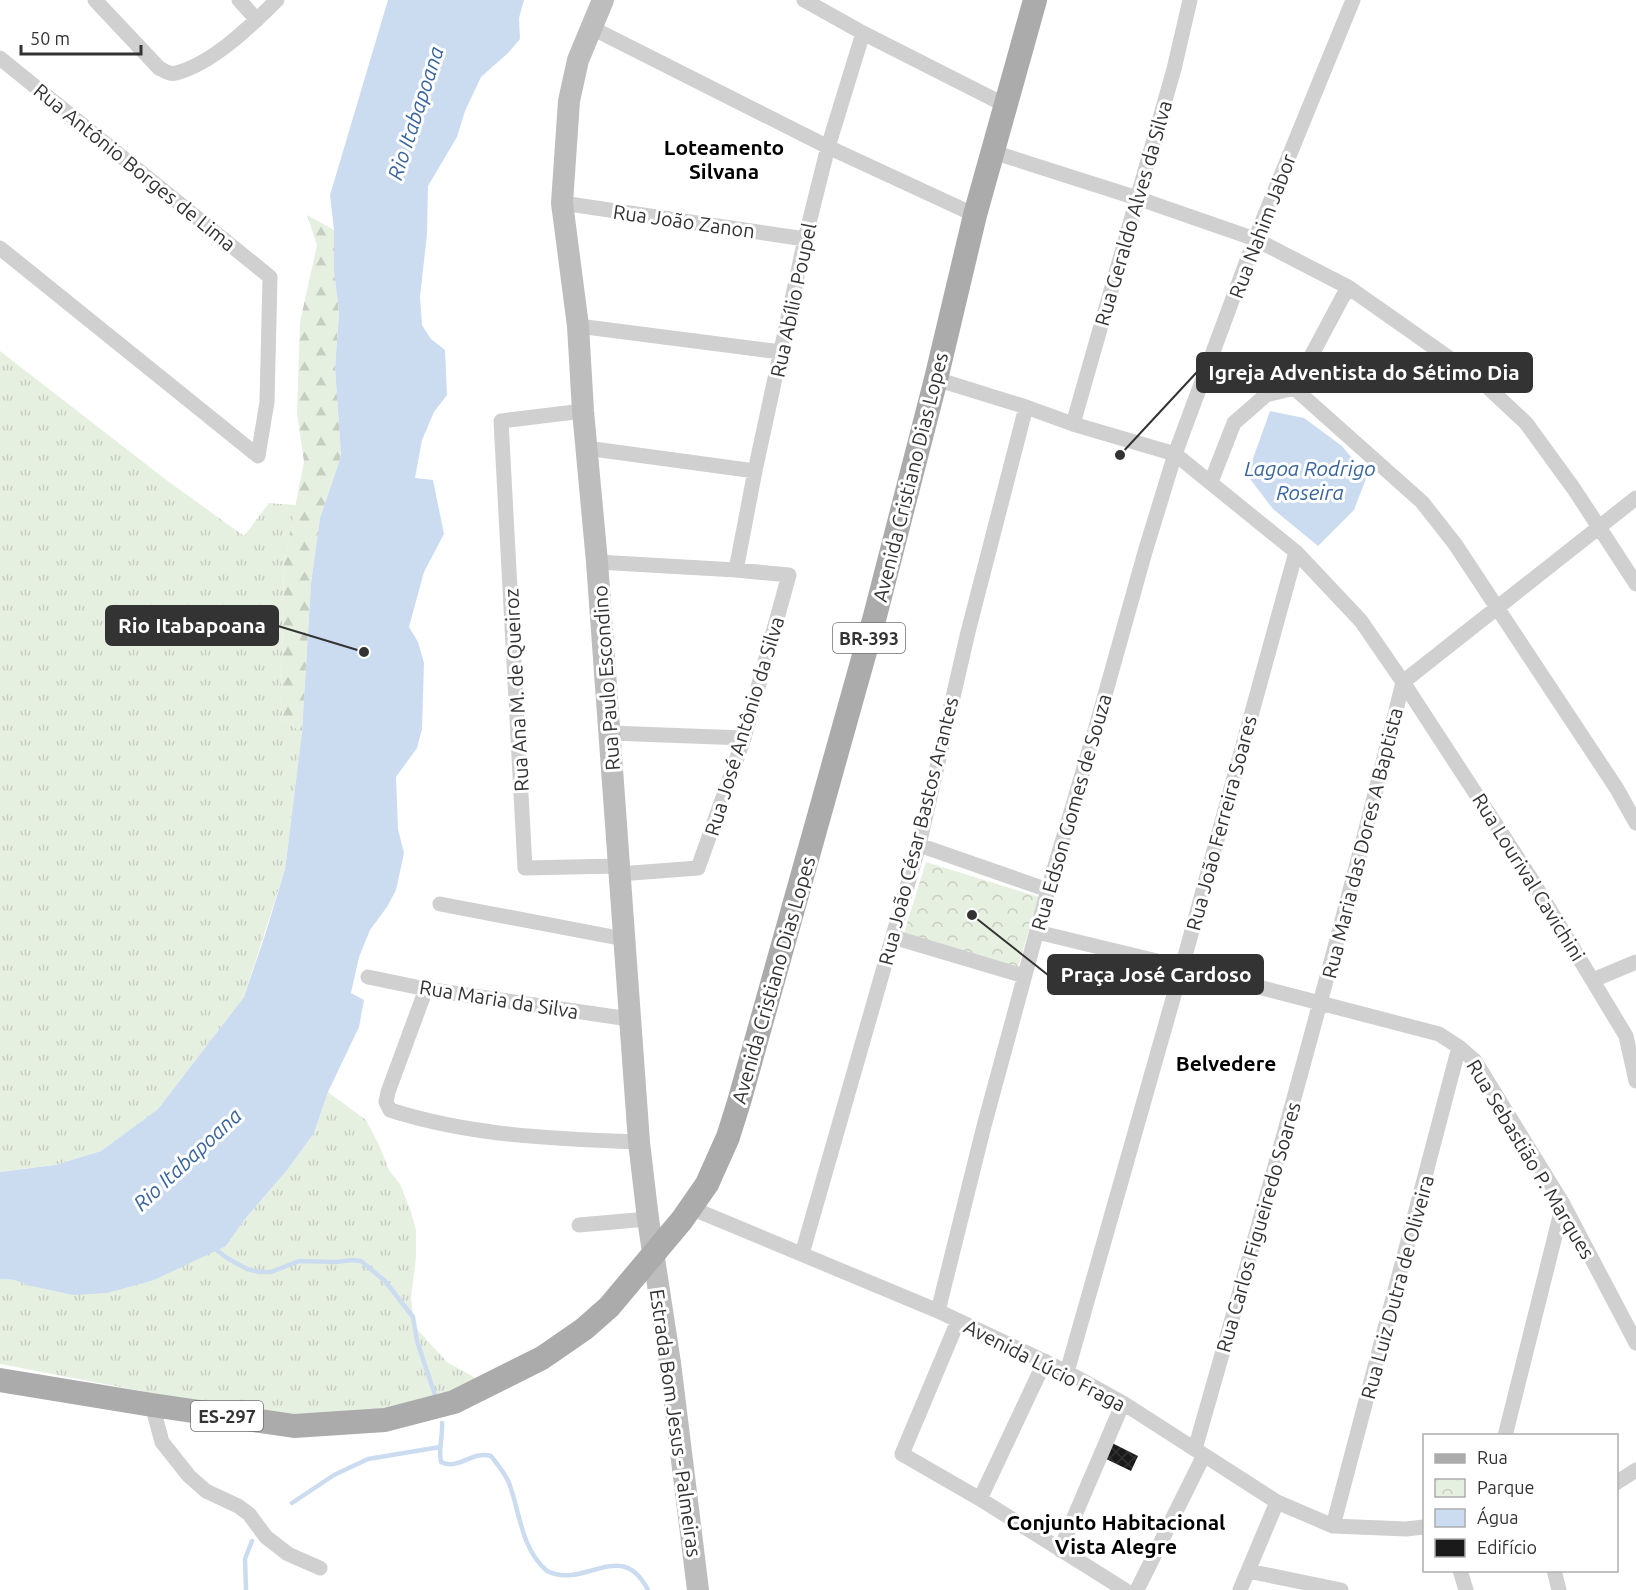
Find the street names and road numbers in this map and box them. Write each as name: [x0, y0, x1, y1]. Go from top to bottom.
street label: Rua Antônio Borges de Lima: [29, 78, 241, 256]
street label: Rua Geraldo Alves da Silva: [1090, 98, 1176, 328]
street label: Rua Nahim Jabor: [1224, 150, 1300, 301]
street label: Rua João Zanon: [612, 200, 756, 242]
street label: Rua Abílio Poupel: [765, 221, 821, 379]
street label: Avenida Cristiano Dias Lopes: [868, 350, 952, 604]
street label: Rua Paulo Escondino: [588, 585, 624, 771]
street label: Rua Ana M. de Queiroz: [499, 588, 533, 792]
street label: Rua José Antônio da Silva: [700, 614, 788, 838]
road number: BR-393: [833, 623, 905, 653]
street label: Rua Edson Gomes de Souza: [1026, 691, 1116, 933]
street label: Rua João César Bastos Arantes: [874, 695, 962, 967]
street label: Rua Maria das Dores A Baptista: [1317, 705, 1407, 981]
street label: Rua João Ferreira Soares: [1181, 713, 1261, 933]
street label: Rua Lourival Cavichini: [1468, 789, 1590, 965]
street label: Avenida Cristiano Dias Lopes: [727, 854, 819, 1106]
street label: Rua Maria da Silva: [418, 975, 580, 1023]
street label: Rua Sebastião P. Marques: [1462, 1055, 1600, 1263]
street label: Rua Carlos Figueiredo Soares: [1211, 1099, 1305, 1355]
street label: Rua Luiz Dutra de Oliveira: [1356, 1172, 1438, 1402]
street label: Estrada Bom Jesus - Palmeiras: [646, 1288, 706, 1558]
street label: Avenida Lúcio Fraga: [960, 1314, 1130, 1416]
road number: ES-297: [191, 1401, 263, 1431]

